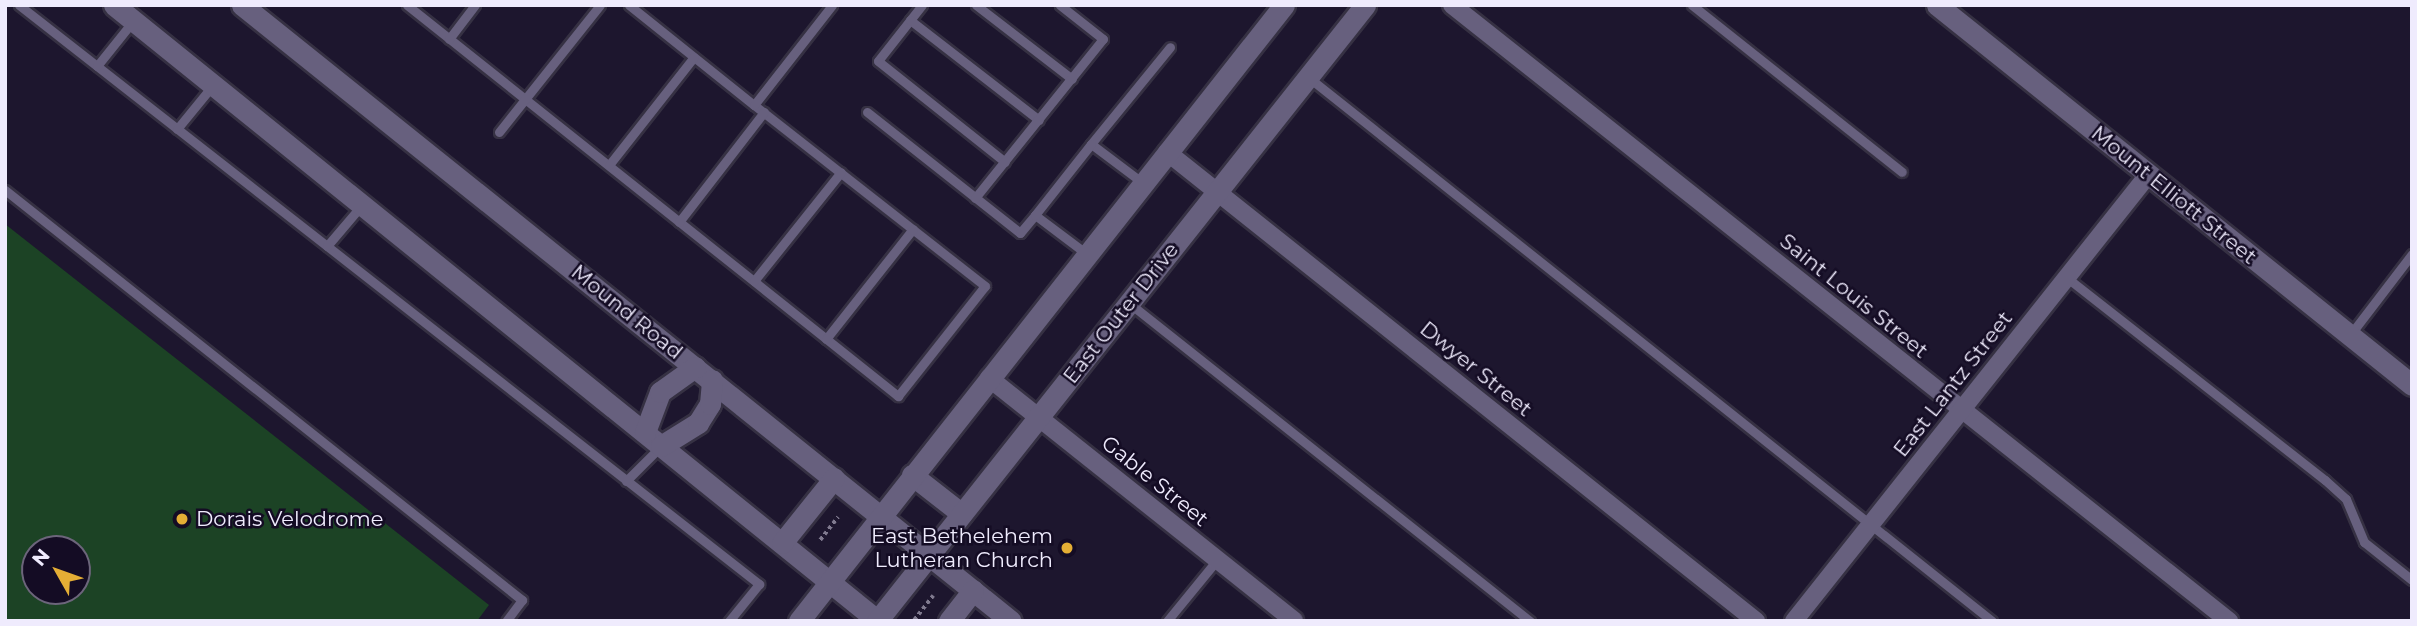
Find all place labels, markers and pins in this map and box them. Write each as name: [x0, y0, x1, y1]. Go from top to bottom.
place label: Dorais Velodrome: [196, 506, 383, 532]
marker: Dorais Velodrome: [174, 511, 190, 527]
place label: East Bethelehem Lutheran Church: [871, 523, 1053, 573]
marker: East Bethelehem Lutheran Church: [1059, 540, 1075, 556]

